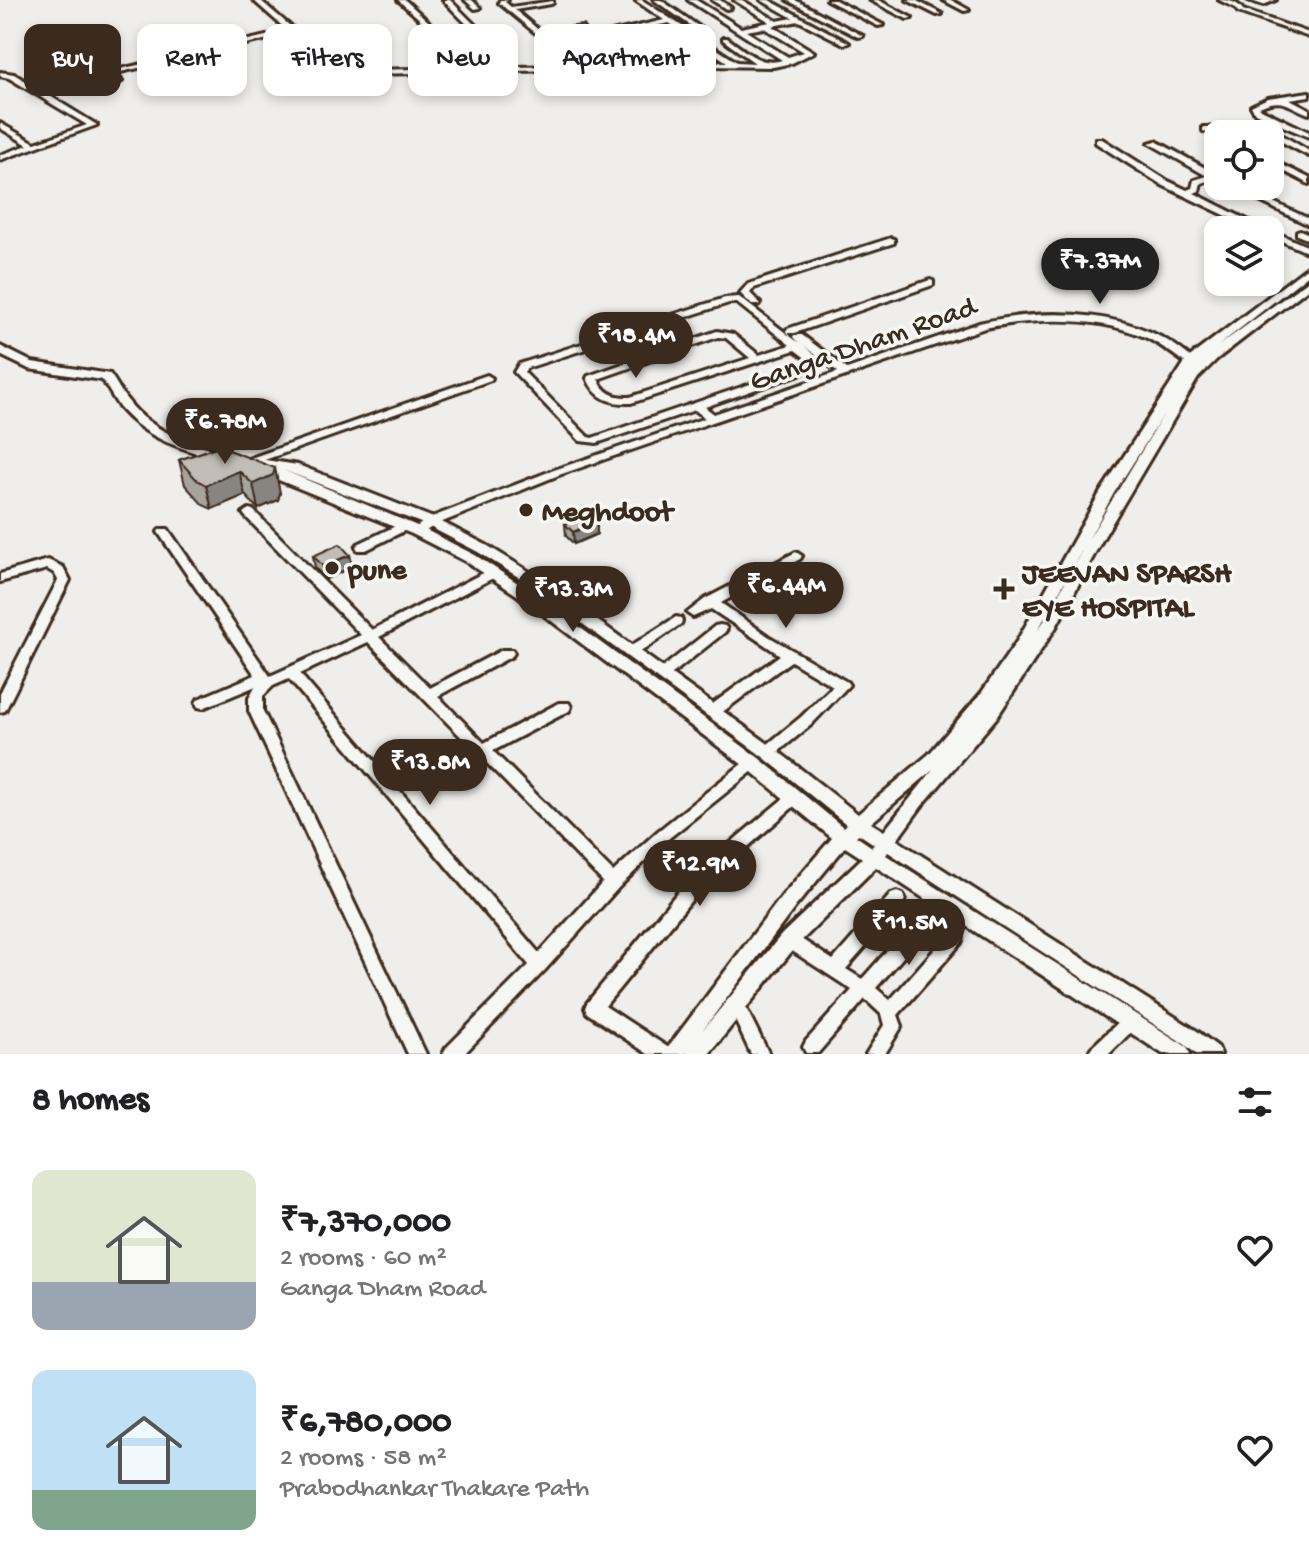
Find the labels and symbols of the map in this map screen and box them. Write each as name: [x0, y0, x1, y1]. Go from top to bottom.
pin: ₹7.37M: [1035, 238, 1165, 306]
street label: Ganga Dham Road: [746, 290, 983, 401]
pin: ₹18.4M: [571, 312, 701, 380]
pin: ₹6.78M: [160, 398, 290, 466]
place label: Meghdoot: [542, 497, 675, 532]
marker: Meghdoot: [517, 501, 535, 519]
place label: pune: [347, 555, 408, 590]
marker: pune: [323, 559, 341, 577]
place label: JEEVAN SPARSH EYE HOSPITAL: [1021, 559, 1232, 628]
pin: ₹6.44M: [721, 562, 851, 630]
pin: ₹13.3M: [508, 566, 638, 634]
marker: JEEVAN SPARSH EYE HOSPITAL: [993, 578, 1015, 600]
pin: ₹13.8M: [365, 739, 495, 807]
pin: ₹12.9M: [635, 840, 765, 908]
pin: ₹11.5M: [844, 899, 974, 967]

